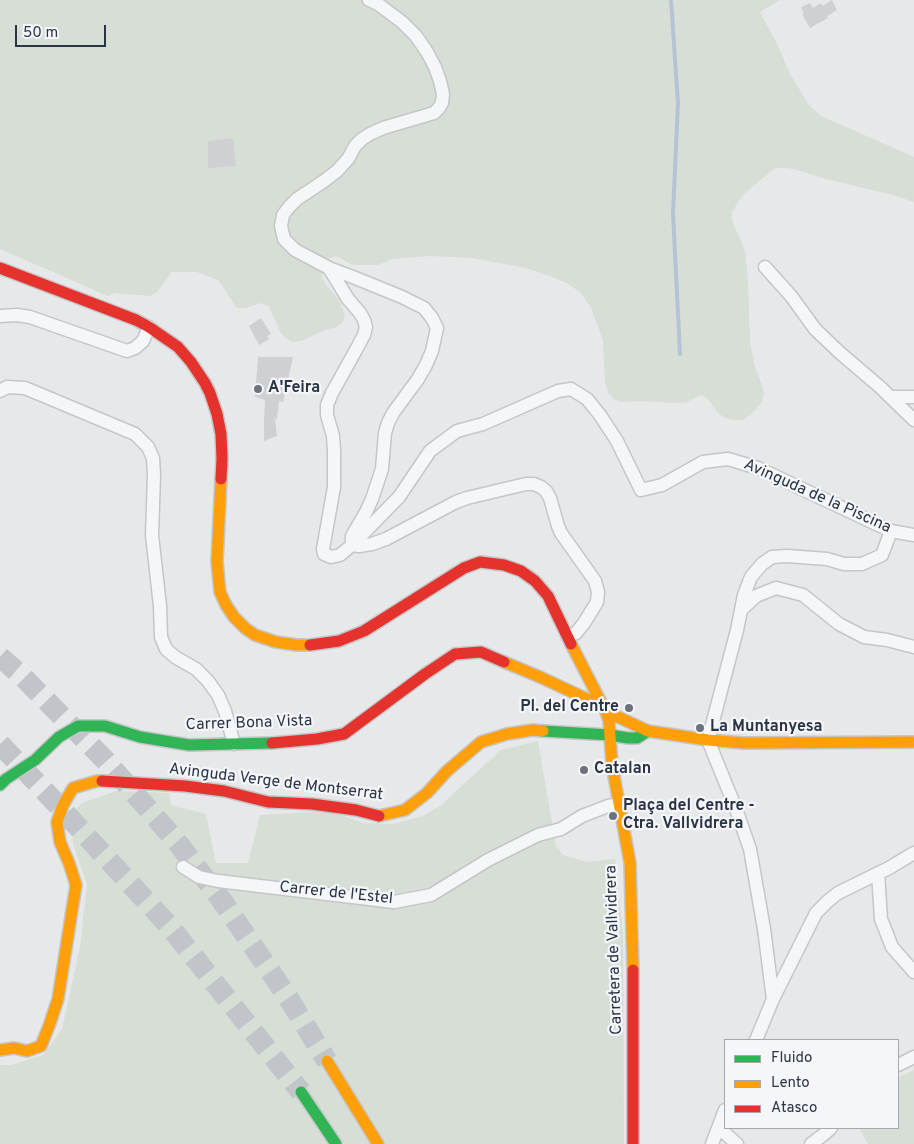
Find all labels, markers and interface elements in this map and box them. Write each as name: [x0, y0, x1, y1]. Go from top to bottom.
scale bar: [18, 15, 109, 47]
text: 50 m: [23, 24, 58, 43]
place label: A'Feira: [268, 379, 320, 399]
marker: A'Feira: [252, 383, 264, 395]
street label: Avinguda de la Piscina: [740, 456, 894, 538]
place label: Pl. del Centre: [520, 698, 619, 718]
marker: Pl. del Centre: [623, 702, 635, 714]
street label: Carrer Bona Vista: [185, 712, 313, 736]
place label: La Muntanyesa: [710, 718, 822, 738]
marker: La Muntanyesa: [694, 722, 706, 734]
street label: Avinguda Verge de Montserrat: [168, 760, 384, 806]
place label: Catalan: [594, 760, 651, 780]
marker: Catalan: [578, 764, 590, 776]
place label: Plaça del Centre - Ctra. Vallvidrera: [623, 797, 755, 835]
marker: Plaça del Centre - Ctra. Vallvidrera: [607, 810, 619, 822]
street label: Carretera de Vallvidrera: [602, 865, 628, 1035]
street label: Carrer de l'Estel: [278, 878, 394, 910]
legend: [724, 1039, 899, 1129]
text: Fluido: [771, 1049, 812, 1068]
text: Lento: [771, 1074, 810, 1093]
text: Atasco: [771, 1099, 817, 1118]

